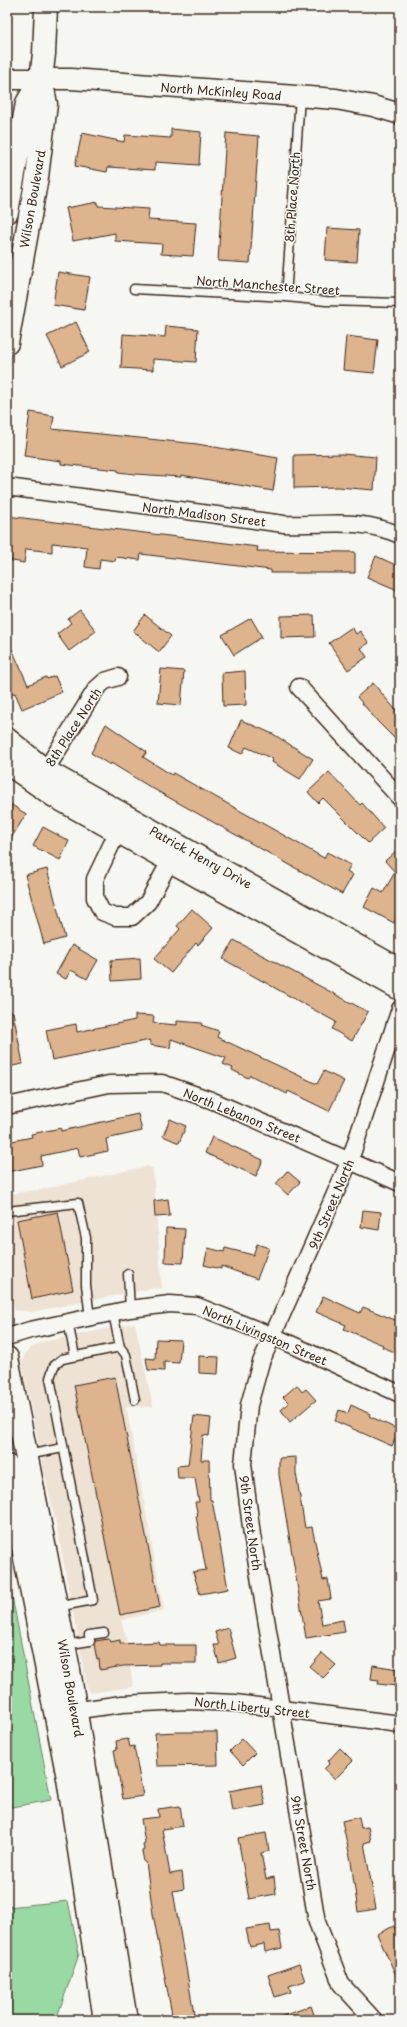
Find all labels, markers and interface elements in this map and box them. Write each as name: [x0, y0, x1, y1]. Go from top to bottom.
street label: North McKinley Road: [160, 78, 282, 104]
street label: Wilson Boulevard: [15, 148, 50, 249]
street label: 8th Place North: [280, 151, 304, 243]
street label: North Manchester Street: [196, 271, 340, 299]
street label: North Madison Street: [141, 498, 267, 531]
street label: 8th Place North: [41, 684, 105, 770]
street label: Patrick Henry Drive: [147, 821, 256, 893]
street label: North Lebanon Street: [181, 1083, 303, 1147]
street label: 9th Street North: [304, 1156, 358, 1252]
street label: North Livingston Street: [200, 1301, 330, 1369]
street label: 9th Street North: [235, 1474, 267, 1572]
street label: Wilson Boulevard: [54, 1638, 89, 1739]
street label: North Liberty Street: [193, 1692, 311, 1722]
street label: 9th Street North: [287, 1794, 321, 1892]

